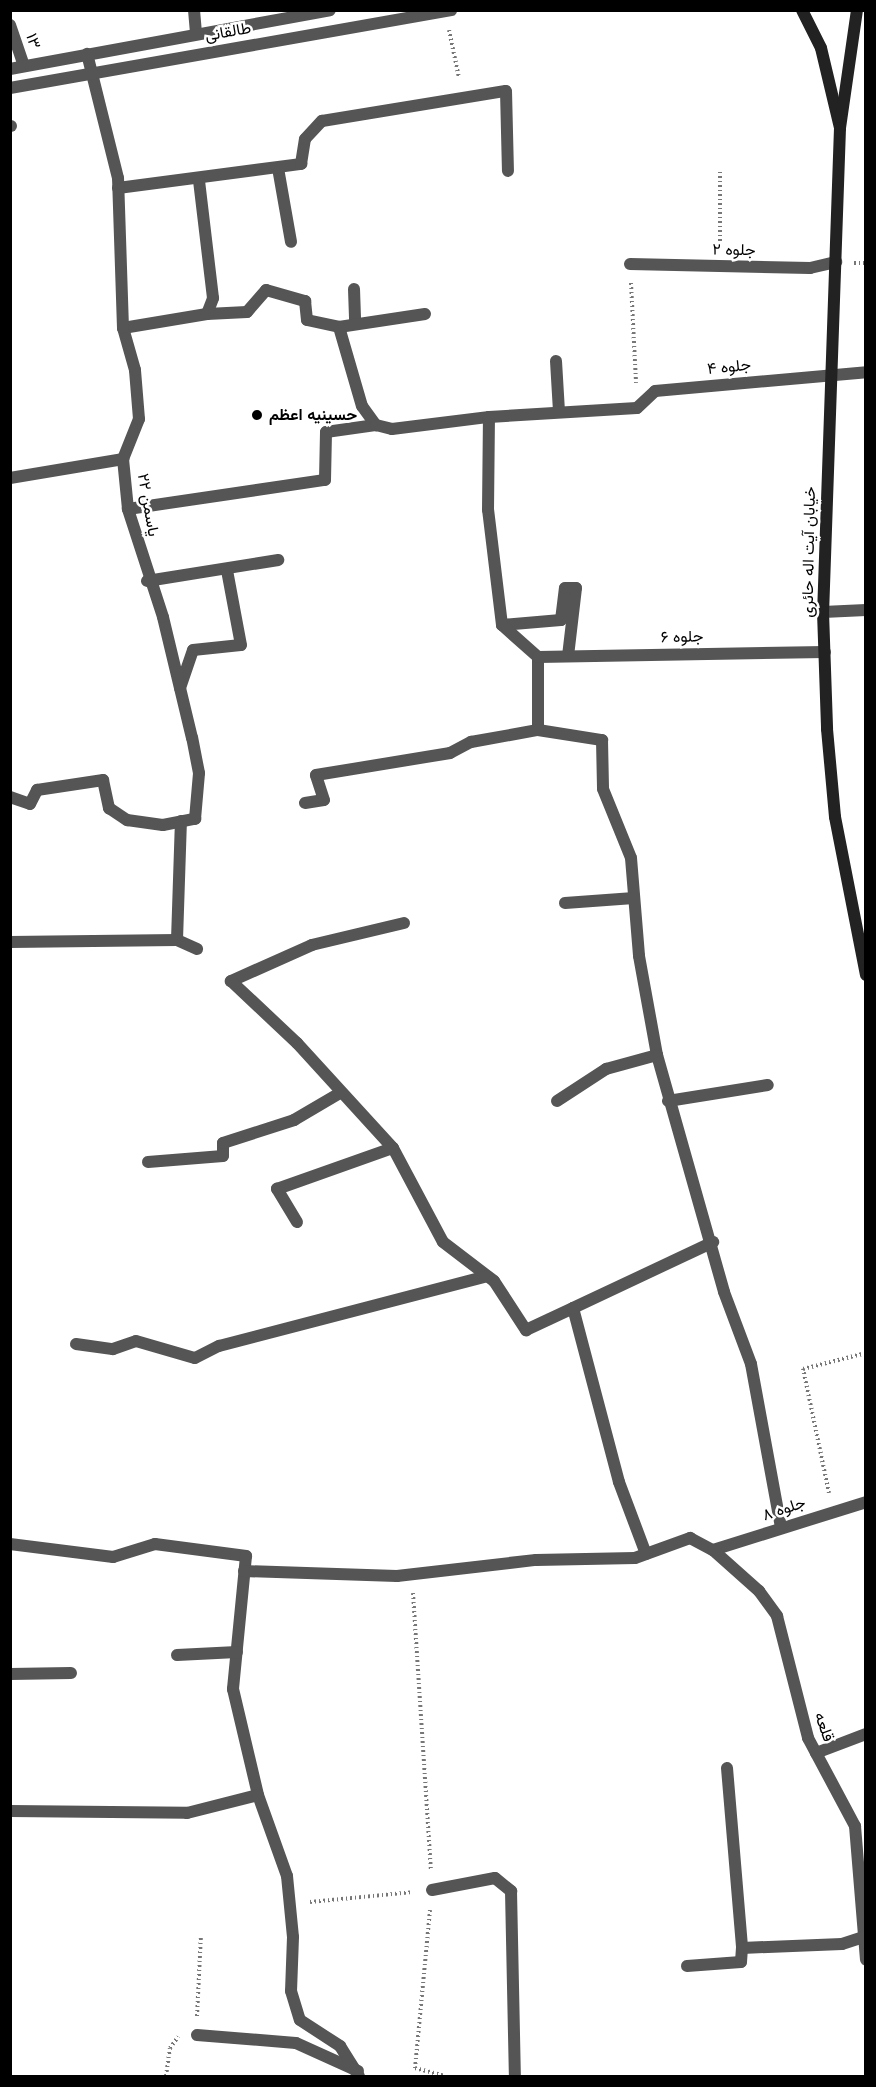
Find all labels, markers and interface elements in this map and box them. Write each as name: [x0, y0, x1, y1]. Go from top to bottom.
street label: طالقانی: [204, 19, 252, 45]
street label: ۱۳: [22, 31, 44, 51]
street label: جلوه ۲: [712, 240, 756, 260]
street label: جلوه ۴: [706, 355, 752, 379]
place label: حسینیه اعظم: [269, 405, 357, 425]
marker: حسینیه اعظم: [250, 408, 264, 422]
street label: یاسمن ۲۲: [133, 472, 163, 538]
street label: خیابان آیت اله حائری: [798, 486, 820, 618]
street label: جلوه ۶: [661, 627, 703, 647]
street label: جلوه ۸: [760, 1493, 808, 1525]
street label: قلعه: [810, 1710, 838, 1744]

